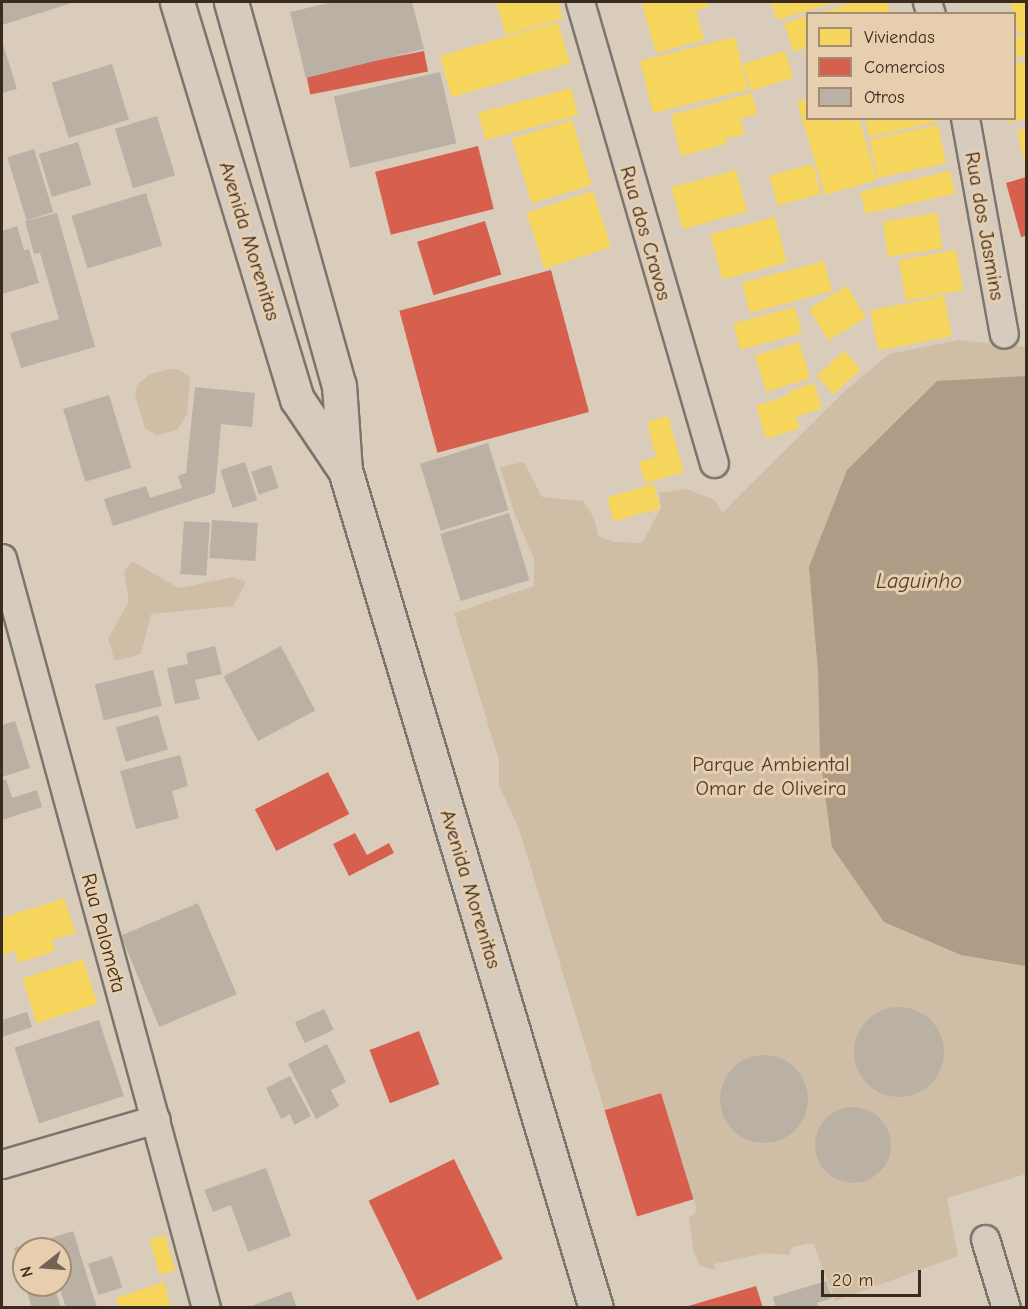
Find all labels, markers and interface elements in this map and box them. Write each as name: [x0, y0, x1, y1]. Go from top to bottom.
legend: [806, 12, 1016, 120]
text: Viviendas: [864, 27, 935, 48]
text: Comercios: [864, 57, 945, 78]
text: Otros: [864, 87, 904, 108]
street label: Rua dos Jasmins: [960, 150, 1010, 302]
street label: Avenida Morenitas: [214, 158, 286, 324]
street label: Rua dos Cravos: [615, 163, 677, 303]
water label: Laguinho: [876, 569, 962, 595]
park label: Parque Ambiental Omar de Oliveira: [692, 751, 850, 801]
street label: Avenida Morenitas: [435, 806, 507, 972]
street label: Rua Palometa: [76, 871, 132, 995]
north arrow: [12, 1237, 72, 1297]
scale bar: [824, 1258, 924, 1296]
text: N: [17, 1264, 37, 1279]
text: 20 m: [832, 1270, 873, 1291]

